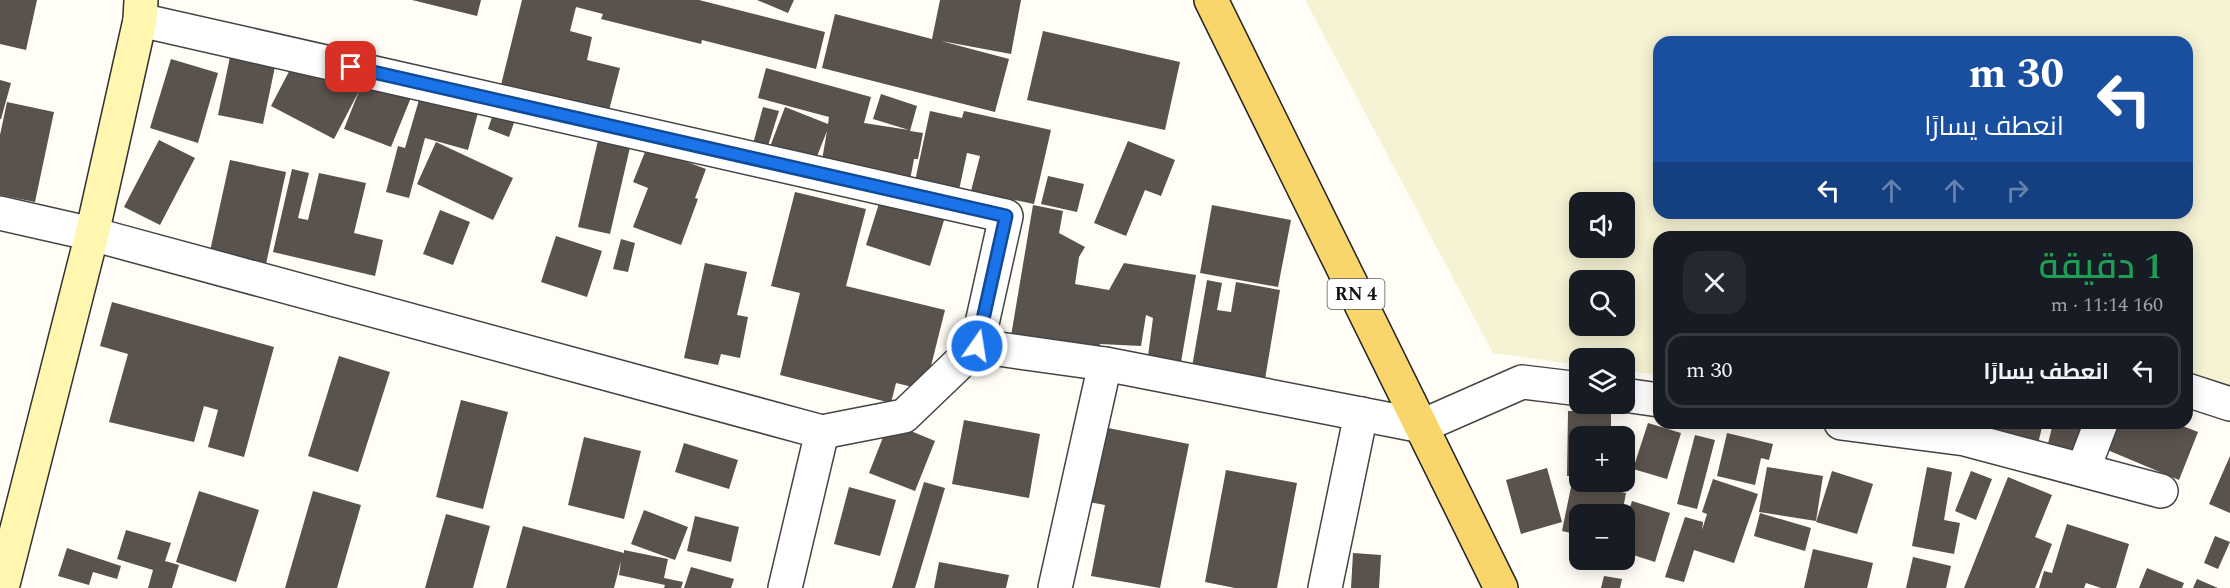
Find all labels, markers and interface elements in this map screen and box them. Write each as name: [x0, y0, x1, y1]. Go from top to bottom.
pin: [325, 41, 376, 92]
text: 30 m: [1969, 43, 2064, 106]
icon: arrive: [334, 50, 367, 83]
icon: left: [2085, 60, 2163, 138]
text: انعطف يسارًا: [1924, 106, 2064, 148]
icon: left: [1812, 174, 1845, 207]
icon: ahead: [1875, 174, 1908, 207]
icon: ahead: [1938, 174, 1971, 207]
icon: right: [2001, 174, 2034, 207]
map controls: [1569, 192, 1635, 570]
button: sound: [1569, 192, 1635, 258]
text: 1 دقيقة: [2039, 240, 2163, 295]
button: close: [1683, 251, 1746, 314]
button: search: [1569, 270, 1635, 336]
road number: RN 4: [1328, 279, 1384, 309]
text: 160 m · 11:14: [2051, 290, 2163, 320]
position arrow: [945, 314, 1009, 378]
button: layers: [1569, 348, 1635, 414]
text: 30 m: [1686, 354, 1732, 387]
icon: left: [2127, 354, 2160, 387]
text: انعطف يسارًا: [1984, 356, 2109, 389]
button: +: [1569, 426, 1635, 492]
button: −: [1569, 504, 1635, 570]

